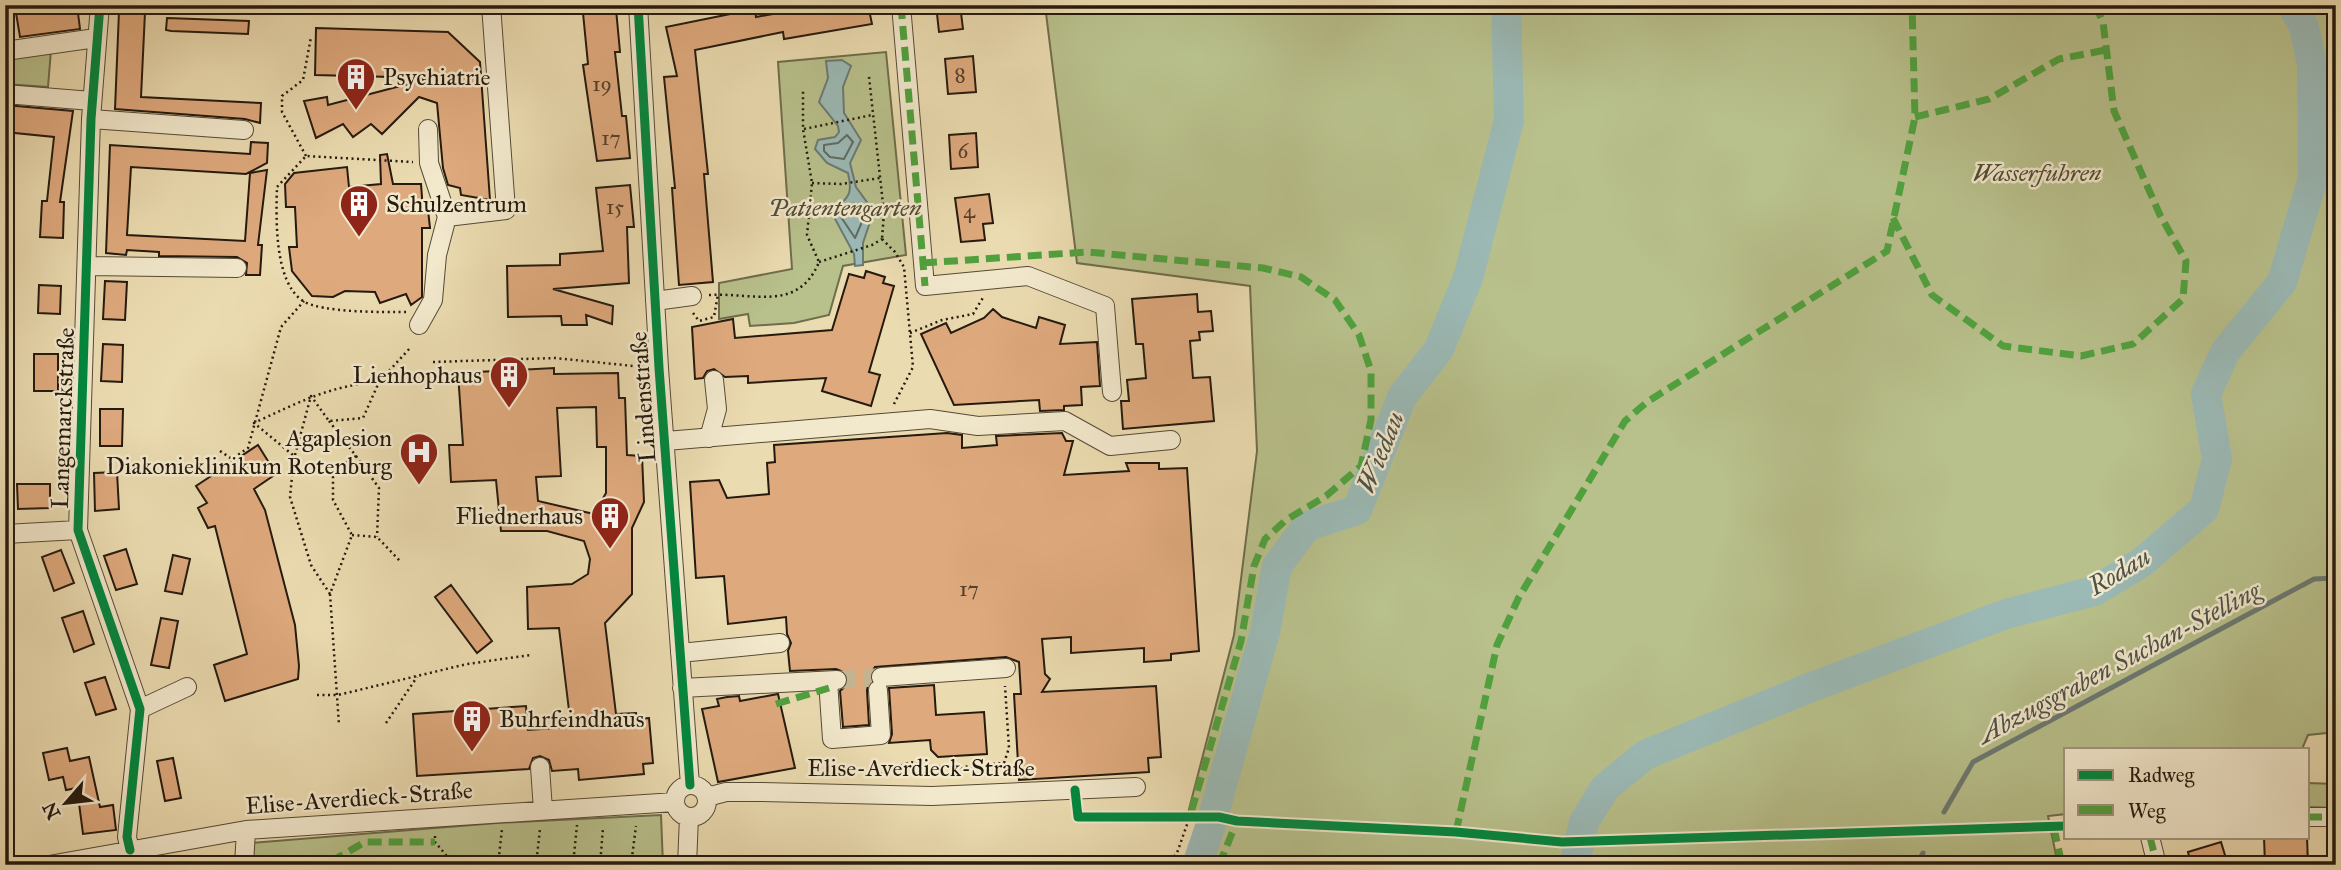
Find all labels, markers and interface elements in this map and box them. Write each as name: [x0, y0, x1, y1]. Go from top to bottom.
building icon: Psychiatrie: [335, 56, 377, 111]
place label: Psychiatrie: [383, 62, 491, 92]
house number: 8: [954, 62, 966, 88]
house number: 19: [592, 71, 612, 97]
house number: 17: [601, 125, 621, 151]
house number: 6: [958, 138, 970, 164]
park label: Wasserfuhren: [1973, 158, 2102, 188]
building icon: Schulzentrum: [338, 183, 380, 238]
place label: Schulzentrum: [386, 189, 527, 219]
park label: Patientengarten: [768, 193, 922, 223]
house number: 15: [606, 194, 624, 220]
house number: 4: [963, 198, 976, 224]
street label: Langemarckstraße: [45, 327, 81, 509]
street label: Lindenstraße: [623, 331, 663, 463]
building icon: Lienhophaus: [488, 354, 530, 409]
place label: Lienhophaus: [352, 360, 482, 390]
water label: Wiedau: [1349, 407, 1411, 497]
place label: Agaplesion Diakonieklinikum Rotenburg: [106, 423, 393, 481]
hospital icon: Agaplesion Diakonieklinikum Rotenburg: [398, 431, 440, 486]
building icon: Fliednerhaus: [589, 495, 631, 550]
place label: Fliednerhaus: [455, 501, 583, 531]
water label: Rodau: [2081, 540, 2156, 603]
water label: Abzugsgraben Suchan-Stelling: [1970, 573, 2268, 752]
house number: 17: [959, 576, 979, 602]
building icon: Buhrfeindhaus: [451, 698, 493, 753]
place label: Buhrfeindhaus: [499, 704, 645, 734]
legend: [2064, 748, 2310, 838]
street label: Elise-Averdieck-Straße: [807, 753, 1035, 783]
text: Radweg: [2128, 762, 2194, 788]
north arrow: [32, 768, 102, 838]
street label: Elise-Averdieck-Straße: [244, 775, 474, 821]
text: N: [37, 798, 65, 823]
text: Weg: [2128, 798, 2166, 824]

